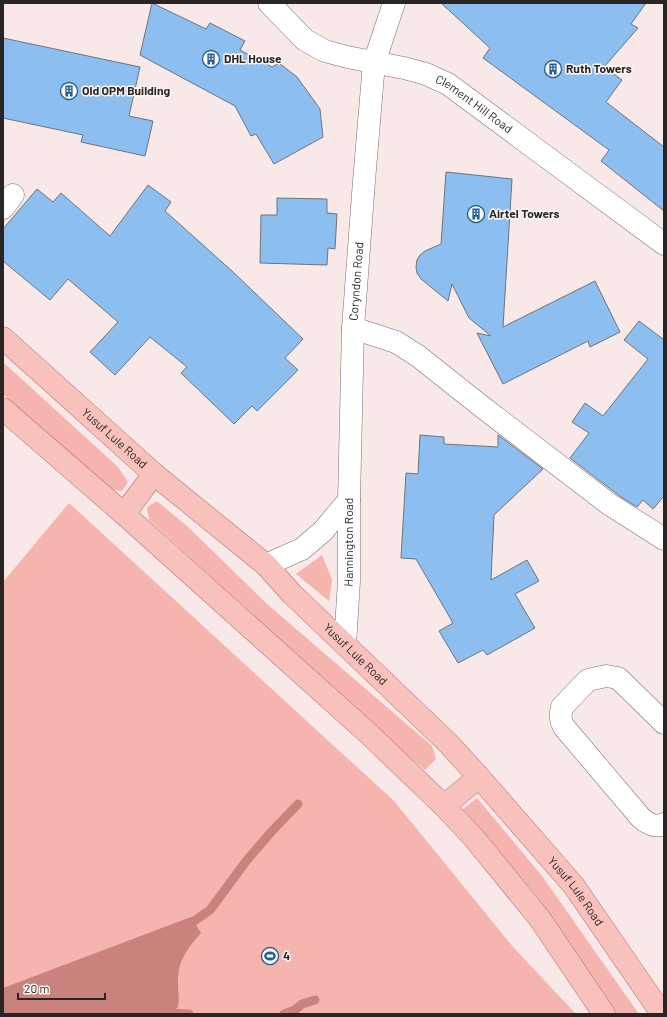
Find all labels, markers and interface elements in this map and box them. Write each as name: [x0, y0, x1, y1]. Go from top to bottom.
building icon: DHL House: [201, 49, 221, 69]
place label: DHL House: [224, 51, 282, 65]
building icon: Ruth Towers: [543, 59, 563, 79]
place label: Ruth Towers: [566, 61, 632, 75]
street label: Clement Hill Road: [434, 71, 516, 135]
building icon: Old OPM Building: [59, 81, 79, 101]
place label: Old OPM Building: [82, 83, 170, 97]
building icon: Airtel Towers: [466, 204, 486, 224]
place label: Airtel Towers: [489, 206, 560, 220]
street label: Coryndon Road: [346, 241, 365, 321]
street label: Yusuf Lule Road: [80, 405, 151, 471]
street label: Hannington Road: [341, 498, 355, 587]
street label: Yusuf Lule Road: [321, 620, 391, 688]
street label: Yusuf Lule Road: [546, 853, 607, 928]
sports icon: 4: [260, 946, 280, 966]
place label: 4: [283, 948, 290, 962]
scale bar: [18, 975, 105, 1001]
text: 20 m: [24, 981, 50, 995]

